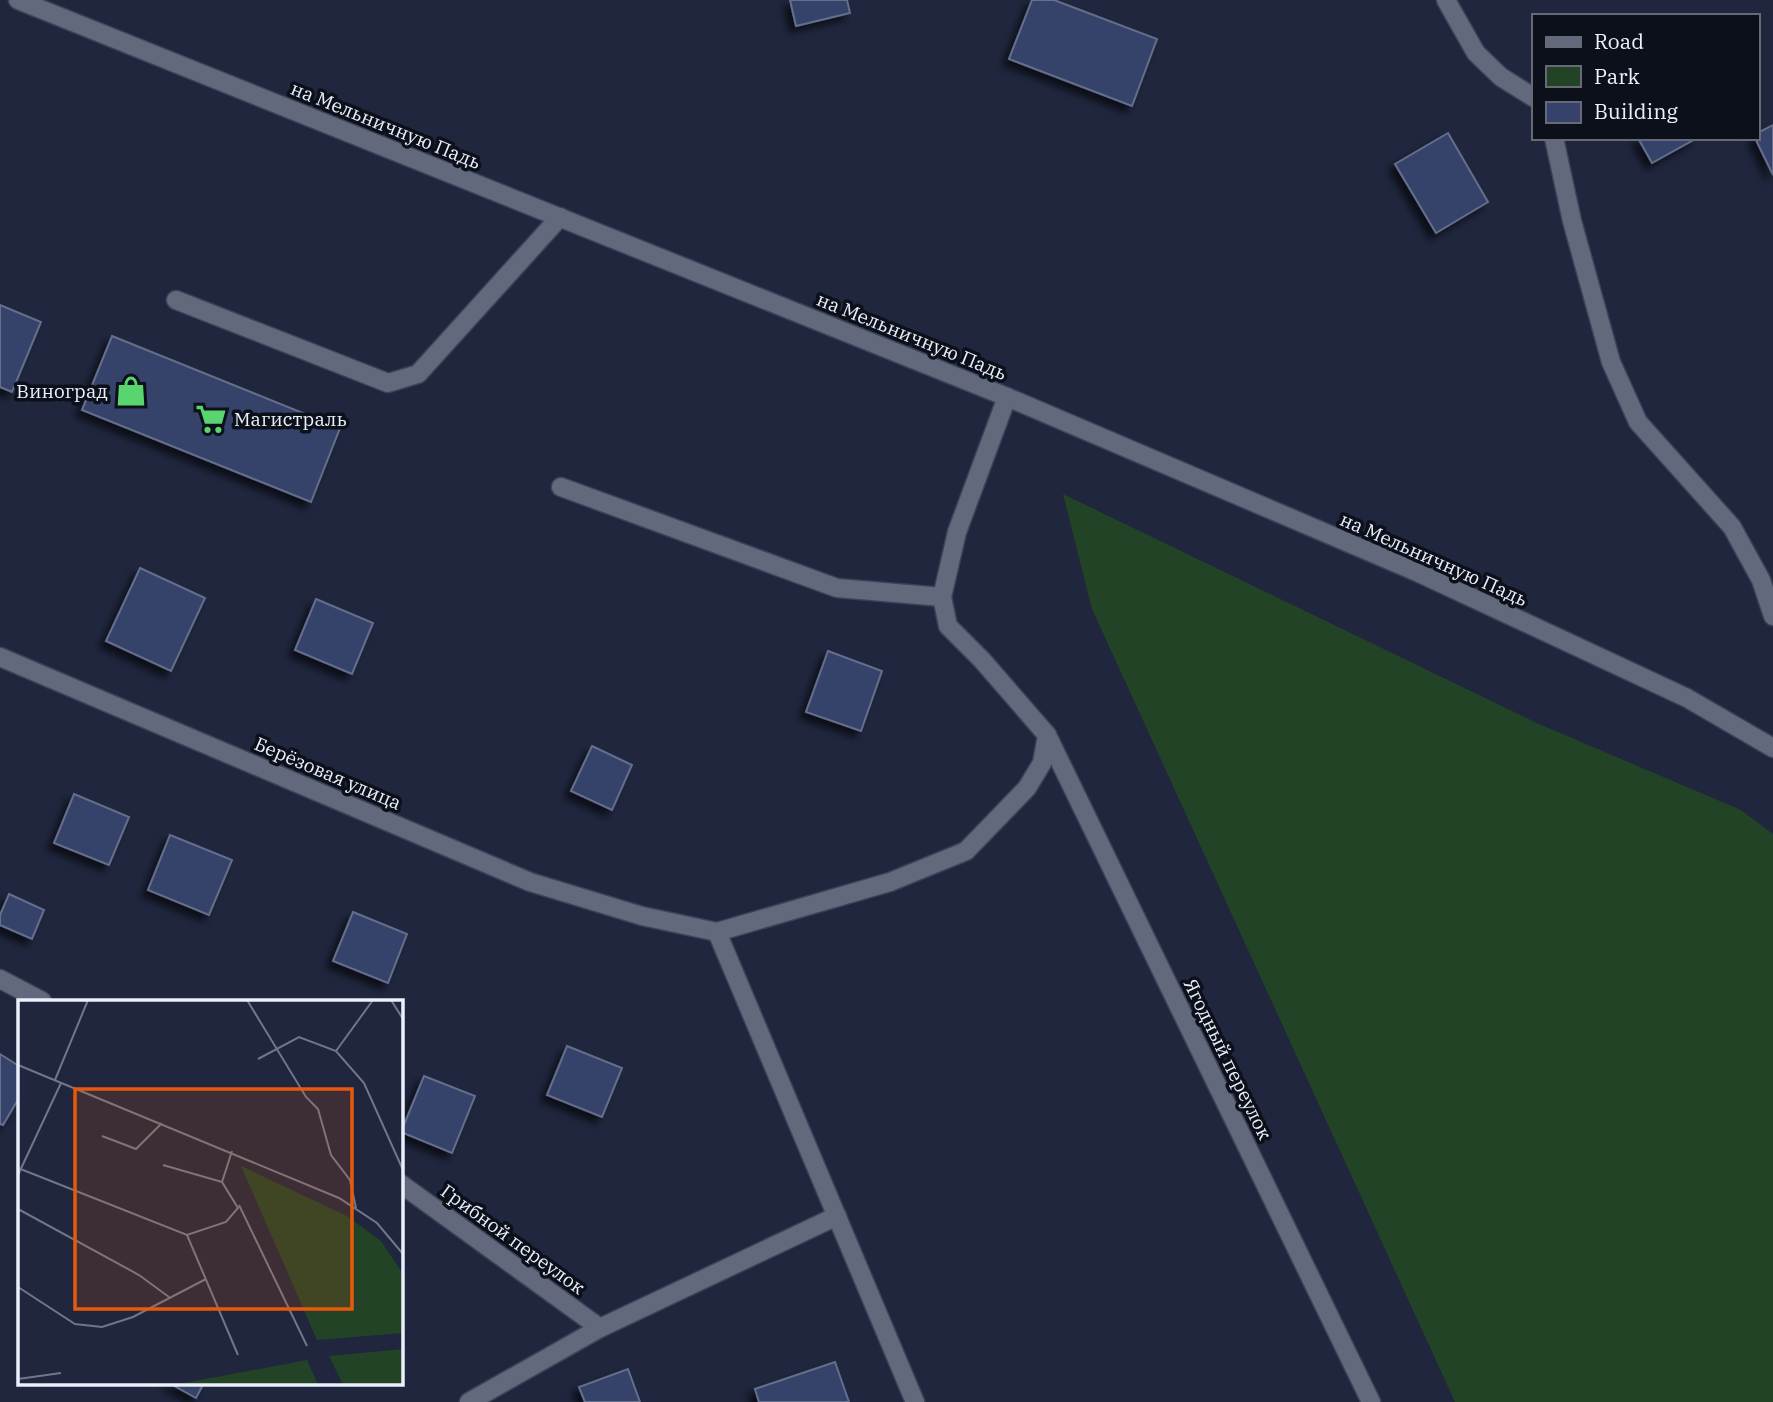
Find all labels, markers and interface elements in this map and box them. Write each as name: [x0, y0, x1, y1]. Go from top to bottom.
legend: [1532, 14, 1759, 140]
text: Road: [1594, 27, 1644, 55]
text: Park: [1594, 62, 1641, 90]
street label: на Мельничную Падь: [287, 76, 485, 174]
text: Building: [1594, 97, 1679, 125]
street label: на Мельничную Падь: [813, 287, 1011, 385]
shop icon: Виноград: [114, 374, 148, 408]
place label: Виноград: [16, 379, 108, 403]
supermarket icon: Магистраль: [194, 402, 228, 436]
place label: Магистраль: [234, 407, 347, 431]
street label: на Мельничную Падь: [1336, 507, 1532, 611]
street label: Берёзовая улица: [251, 731, 405, 815]
street label: Ягодный переулок: [1179, 975, 1277, 1143]
inset map: [18, 1000, 402, 1384]
street label: Грибной переулок: [436, 1179, 590, 1299]

